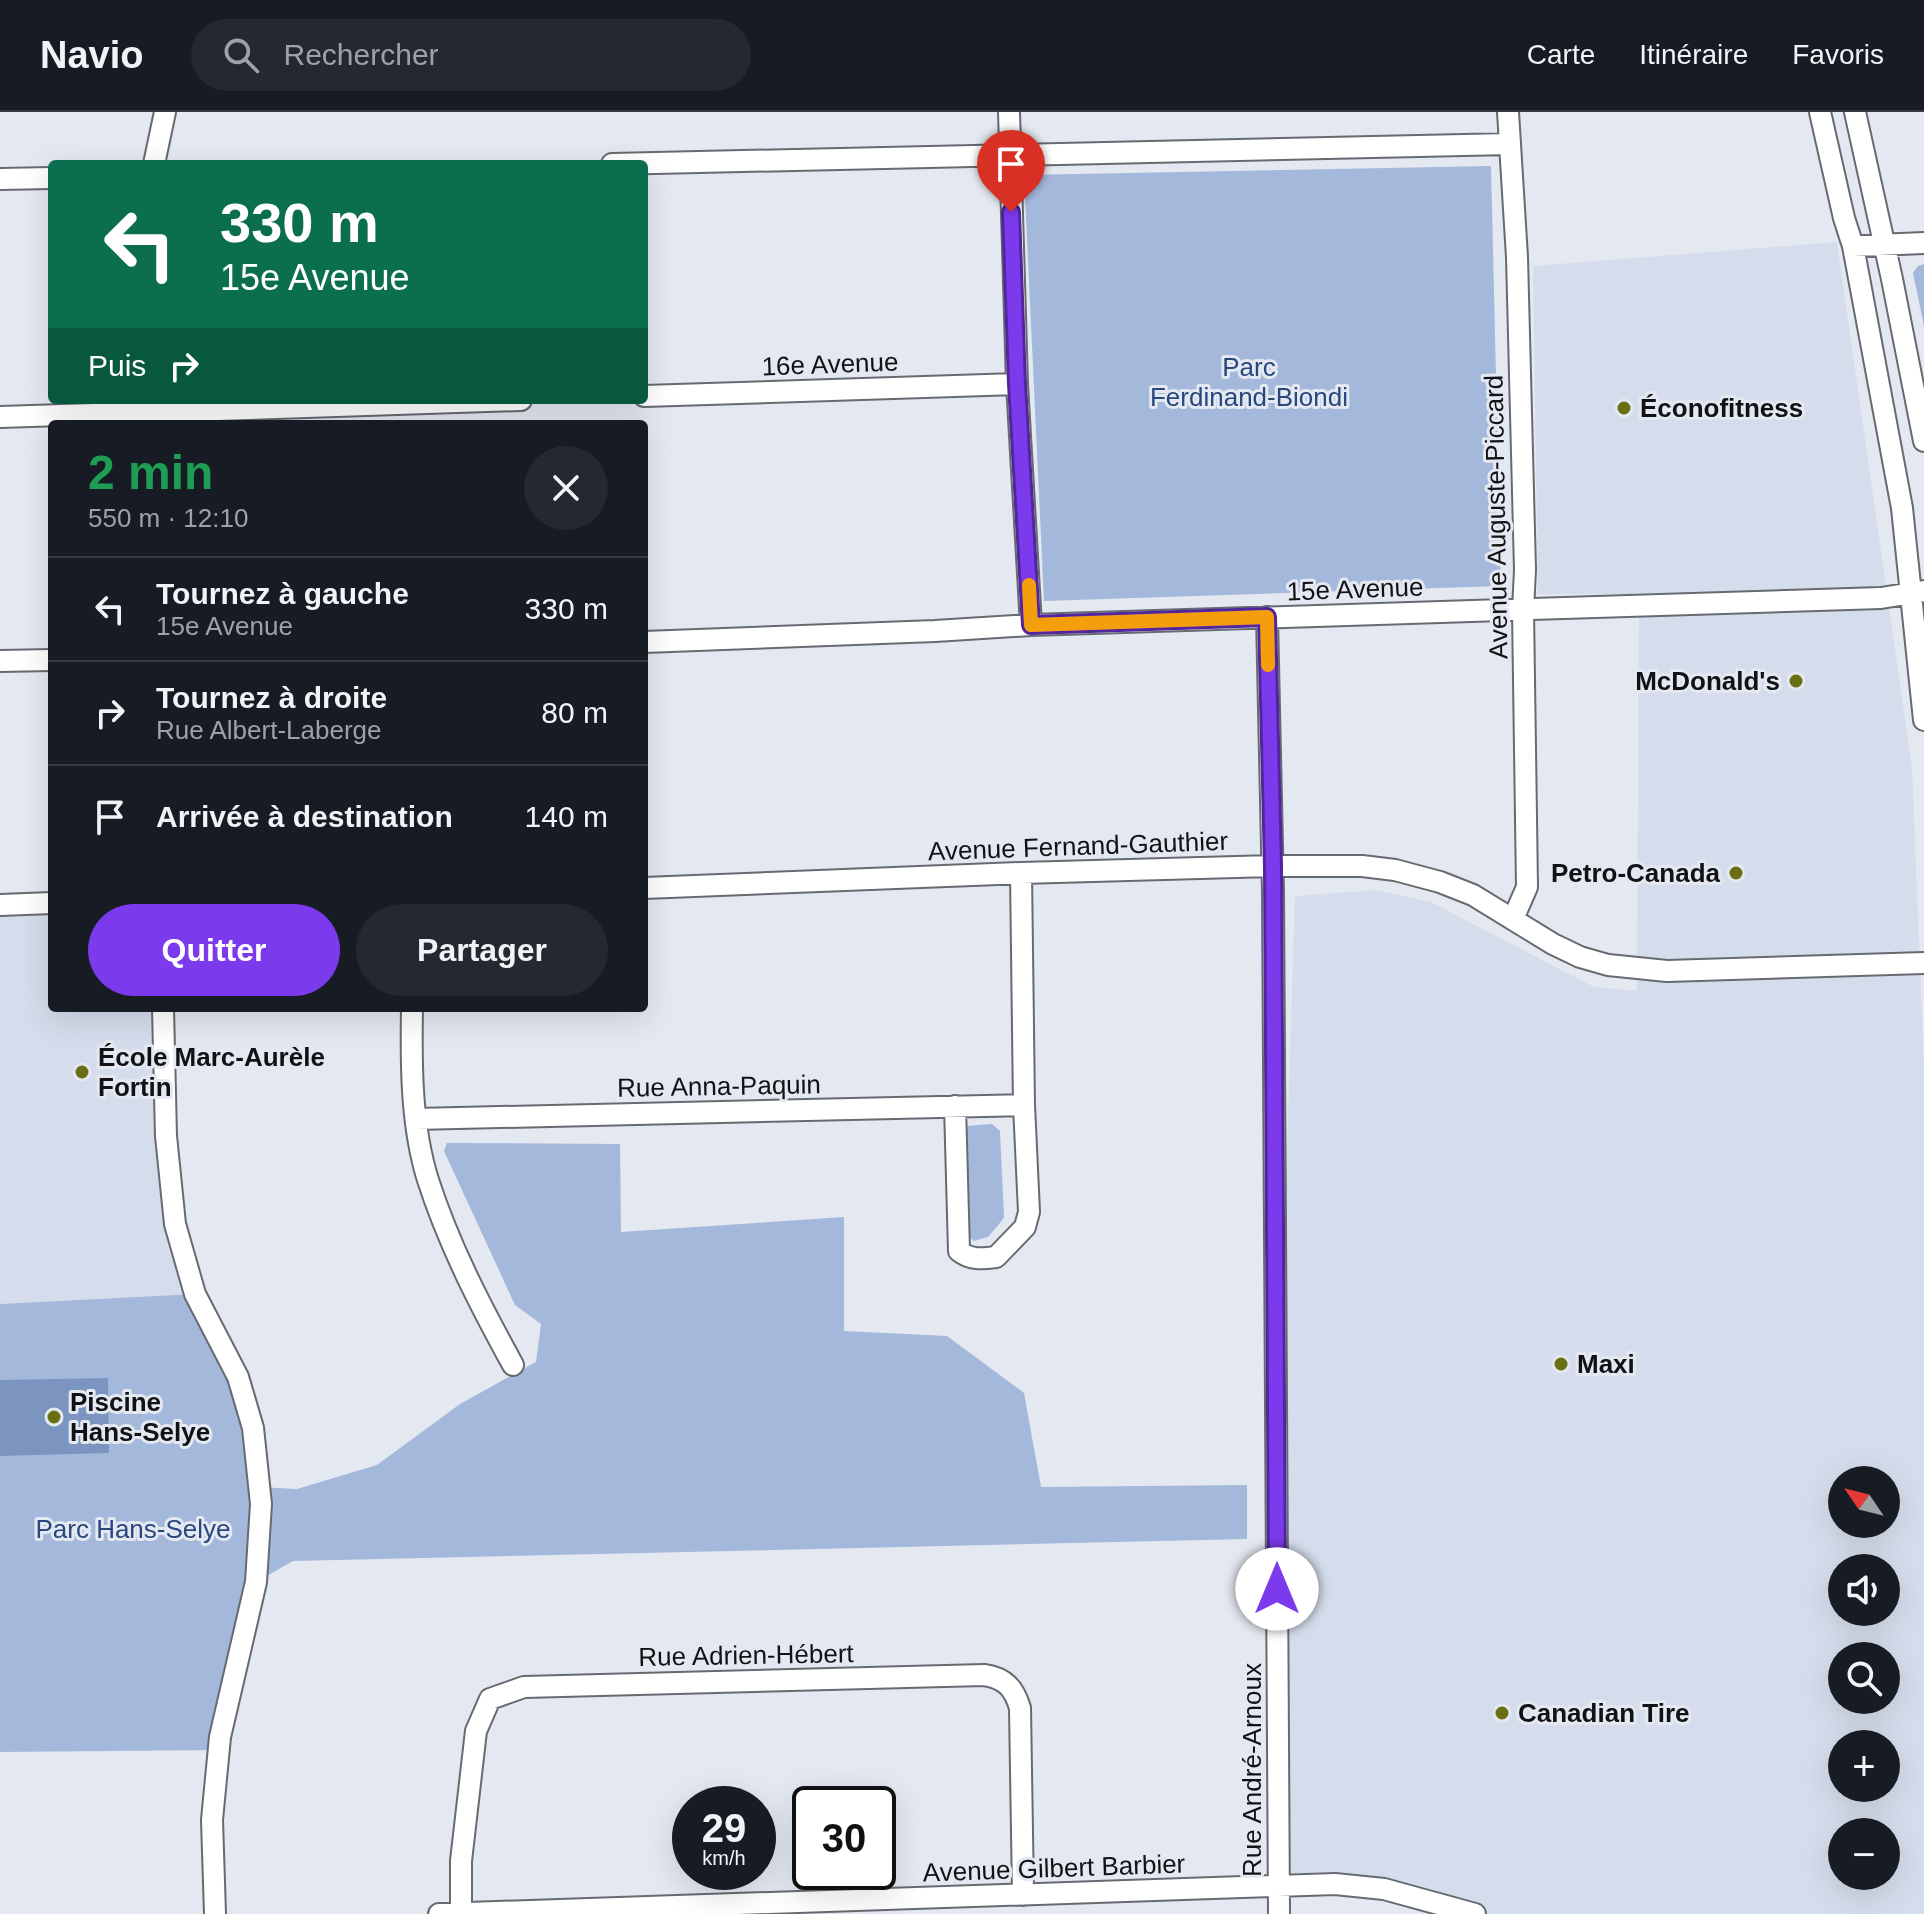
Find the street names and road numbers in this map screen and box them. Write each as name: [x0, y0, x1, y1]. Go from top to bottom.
street label: 16e Avenue: [761, 347, 899, 381]
street label: Avenue Auguste-Piccard: [1479, 375, 1513, 659]
street label: 15e Avenue: [1286, 572, 1424, 606]
street label: Avenue Fernand-Gauthier: [927, 826, 1229, 866]
street label: Rue Anna-Paquin: [617, 1069, 821, 1103]
street label: Rue Adrien-Hébert: [638, 1638, 855, 1672]
street label: Rue André-Arnoux: [1237, 1663, 1267, 1877]
street label: Avenue Gilbert Barbier: [922, 1848, 1186, 1888]

